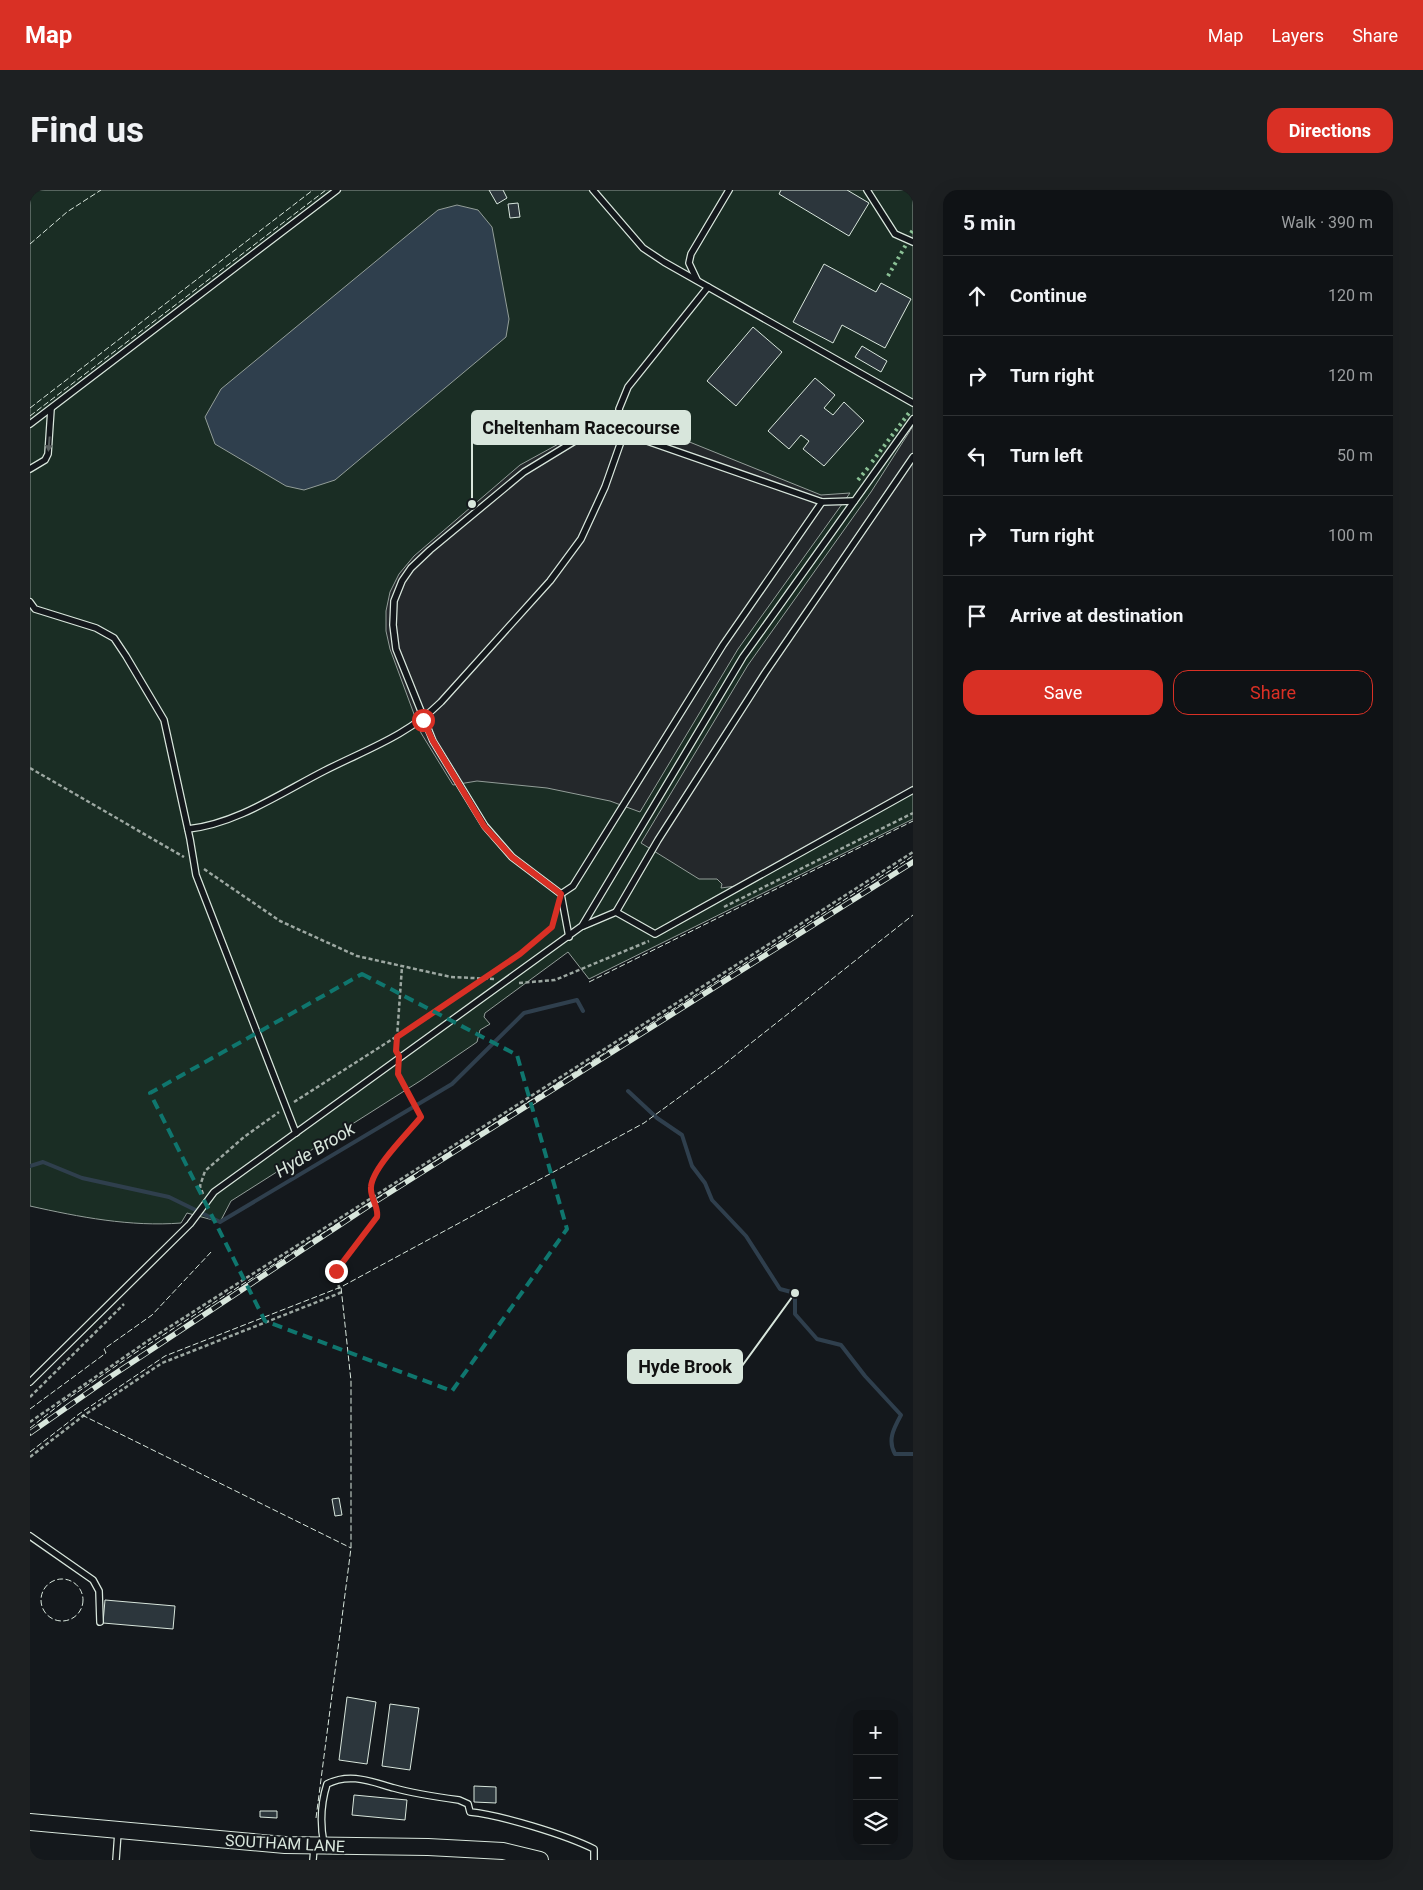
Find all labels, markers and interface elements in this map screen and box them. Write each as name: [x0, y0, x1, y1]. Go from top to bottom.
text: Map: [25, 21, 72, 49]
text: Map: [1208, 25, 1243, 46]
text: Layers: [1271, 25, 1324, 46]
text: Share: [1352, 25, 1398, 46]
button: Directions: [1267, 108, 1393, 153]
text: Find us: [30, 110, 144, 151]
text: 5 min: [963, 211, 1016, 235]
text: Walk · 390 m: [1281, 213, 1373, 232]
icon: ahead: [963, 282, 991, 310]
text: Continue: [1010, 284, 1087, 307]
text: 120 m: [1328, 286, 1373, 305]
icon: right: [963, 362, 991, 390]
text: Turn right: [1010, 364, 1094, 387]
text: 120 m: [1328, 366, 1373, 385]
callout: Cheltenham Racecourse: [472, 411, 690, 444]
text: Cheltenham Racecourse: [482, 417, 680, 438]
one-way arrow: [45, 436, 53, 452]
icon: left: [963, 442, 991, 470]
text: Turn left: [1010, 444, 1083, 467]
text: 50 m: [1337, 446, 1373, 465]
icon: right: [963, 522, 991, 550]
text: Turn right: [1010, 524, 1094, 547]
text: 100 m: [1328, 526, 1373, 545]
icon: arrive: [963, 602, 991, 630]
text: Arrive at destination: [1010, 604, 1183, 627]
button: Save: [963, 670, 1163, 715]
button: Share: [1173, 670, 1373, 715]
route start: [412, 709, 435, 732]
water label: Hyde Brook: [271, 1117, 359, 1182]
route end: [325, 1260, 348, 1283]
callout: Hyde Brook: [628, 1350, 742, 1383]
text: Hyde Brook: [638, 1356, 732, 1377]
map controls: [853, 1710, 898, 1845]
button: +: [853, 1710, 898, 1755]
button: −: [853, 1755, 898, 1800]
button: layers: [853, 1800, 898, 1845]
street label: SOUTHAM LANE: [225, 1831, 345, 1856]

